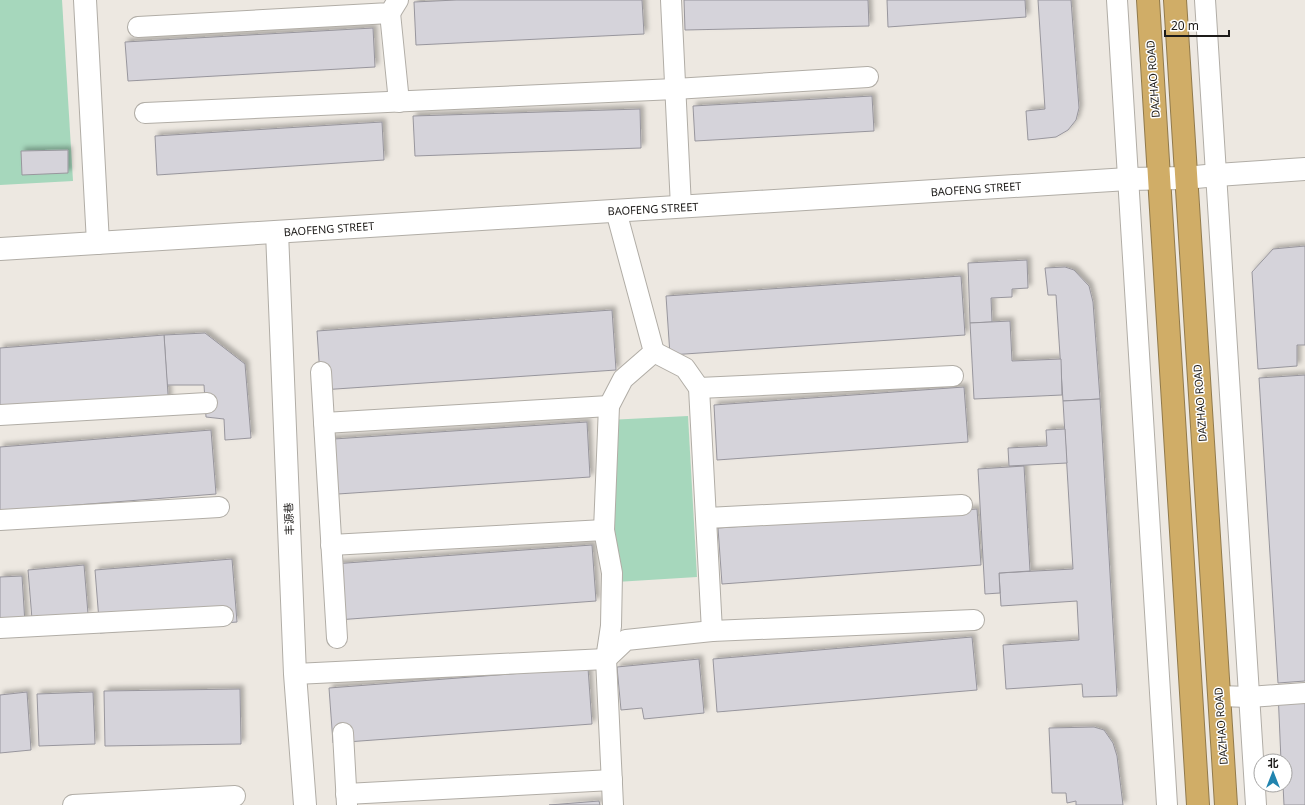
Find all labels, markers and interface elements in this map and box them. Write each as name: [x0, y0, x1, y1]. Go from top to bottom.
scale bar: [1165, 12, 1229, 38]
text: 20 m: [1171, 17, 1199, 34]
street label: DAZHAO ROAD: [1142, 40, 1163, 118]
street label: BAOFENG STREET: [930, 178, 1022, 199]
street label: BAOFENG STREET: [607, 199, 699, 218]
street label: BAOFENG STREET: [283, 218, 375, 239]
street label: DAZHAO ROAD: [1189, 364, 1210, 442]
street label: 丰源巷: [280, 502, 297, 536]
street label: DAZHAO ROAD: [1210, 687, 1231, 765]
north arrow: [1253, 753, 1293, 793]
text: 北: [1268, 755, 1279, 770]

